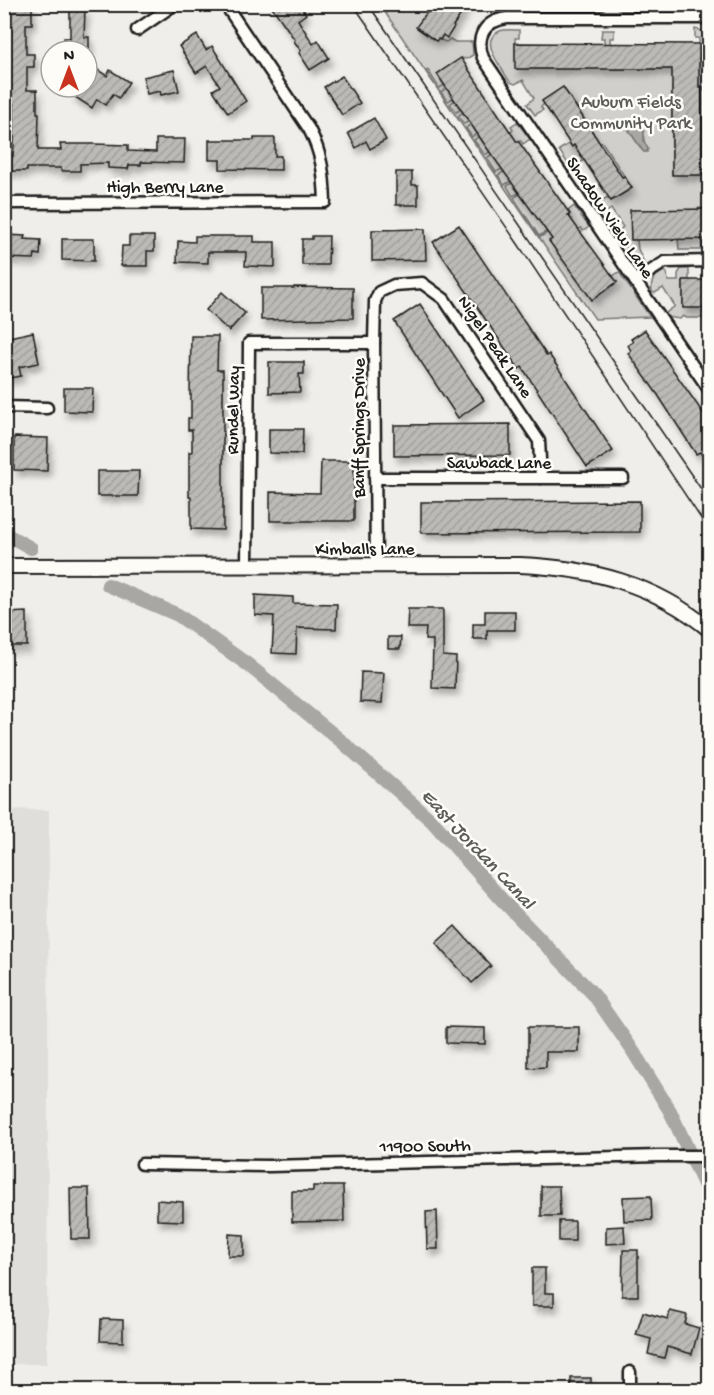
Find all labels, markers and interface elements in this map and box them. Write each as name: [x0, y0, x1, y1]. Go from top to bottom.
north arrow: [39, 39, 99, 99]
text: N: [64, 48, 75, 67]
park label: Auburn Fields Community Park: [571, 93, 693, 135]
street label: Shadow View Lane: [561, 154, 658, 284]
street label: High Berry Lane: [106, 178, 224, 199]
street label: Nigel Peak Lane: [452, 292, 536, 403]
street label: Banff Springs Drive: [350, 358, 371, 499]
street label: Rundel Way: [223, 365, 246, 455]
street label: Sawback Lane: [447, 454, 552, 475]
street label: Kimballs Lane: [315, 540, 415, 561]
water label: East Jordan Canal: [415, 786, 539, 916]
street label: 11900 South: [378, 1136, 471, 1159]

